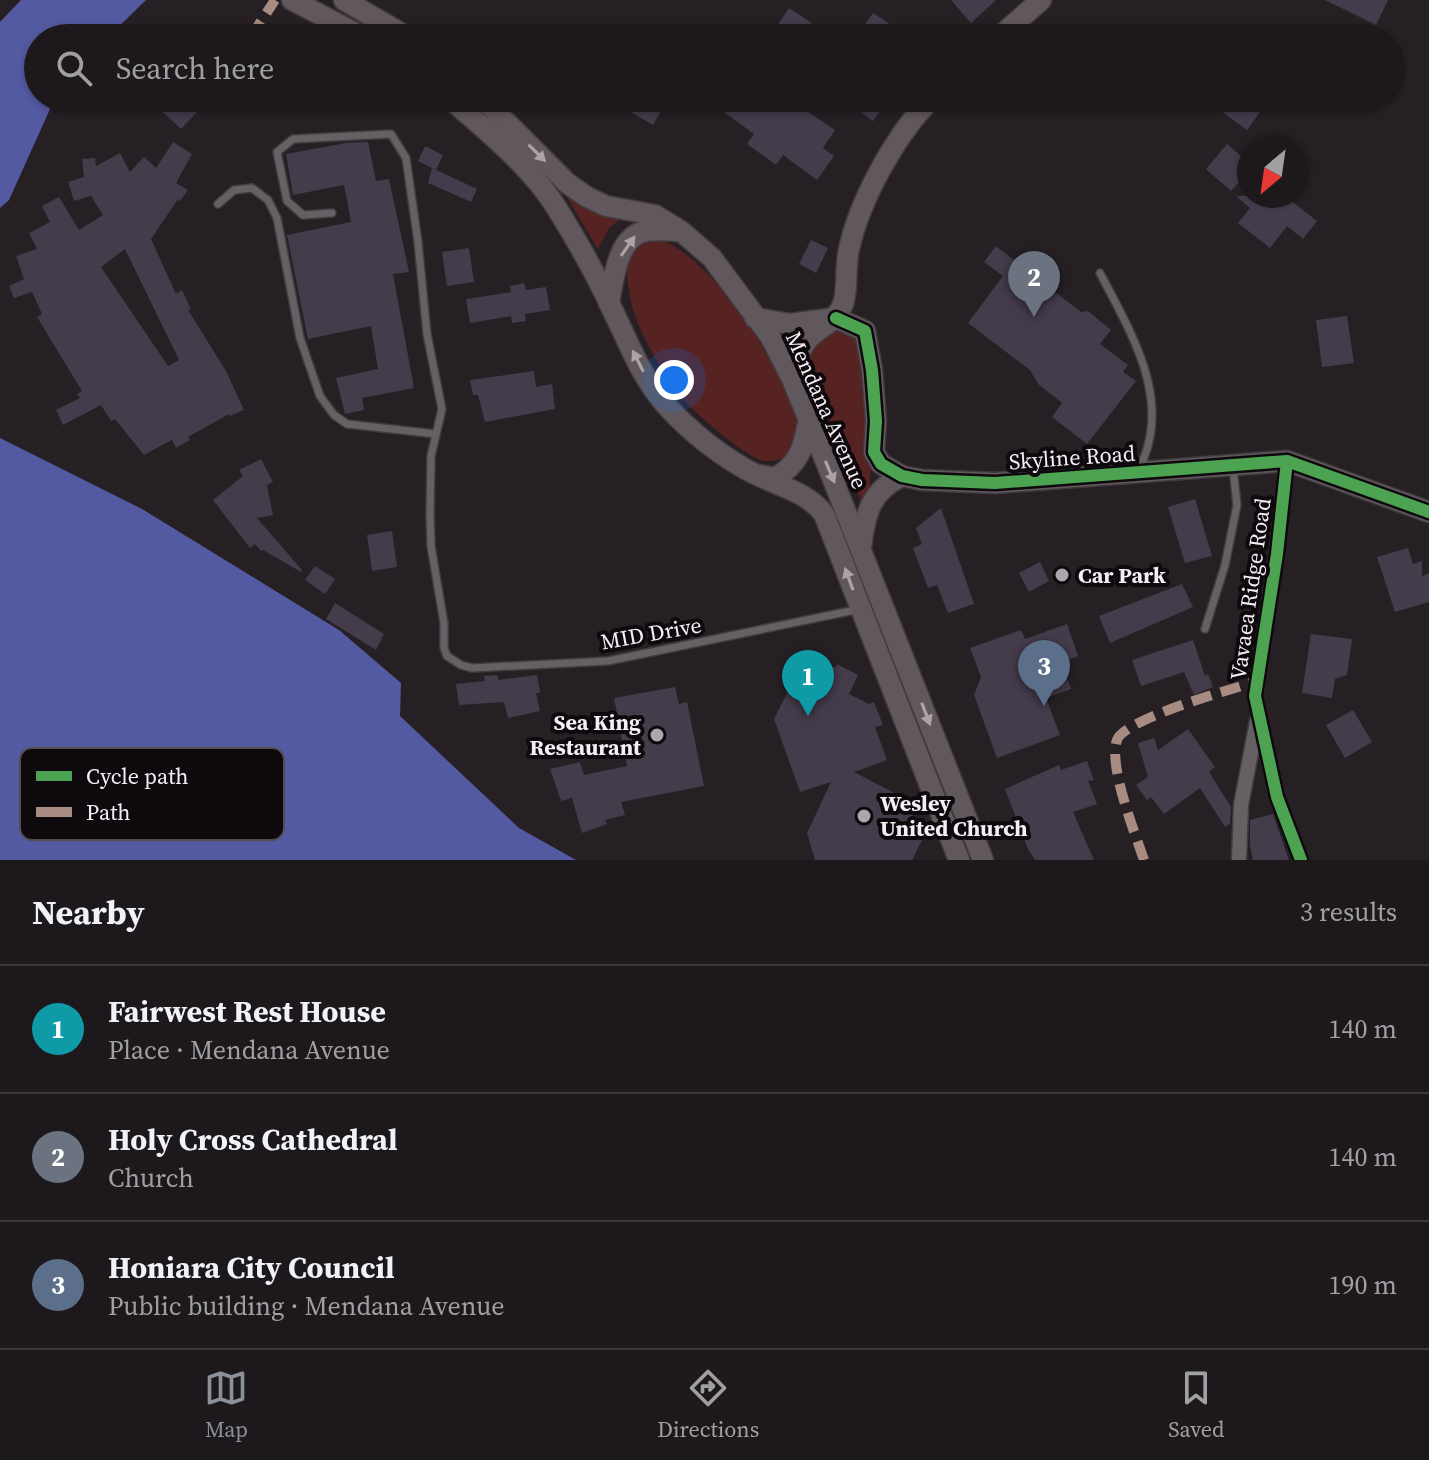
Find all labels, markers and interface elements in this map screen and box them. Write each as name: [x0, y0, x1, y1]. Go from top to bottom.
search box: [24, 24, 1405, 112]
icon: search: [52, 46, 96, 90]
text: Search here: [116, 48, 274, 89]
north arrow: [1237, 136, 1309, 208]
one-way arrow: [527, 143, 546, 162]
one-way arrow: [620, 235, 636, 257]
pin: 2: [1008, 251, 1060, 317]
street label: Mendana Avenue: [779, 327, 875, 493]
one-way arrow: [631, 349, 645, 372]
your location: [654, 360, 694, 400]
street label: Skyline Road: [1008, 438, 1137, 476]
one-way arrow: [824, 461, 837, 484]
street label: Vavaea Ridge Road: [1222, 495, 1278, 682]
place label: Car Park: [1078, 560, 1167, 590]
one-way arrow: [842, 566, 855, 590]
marker: Car Park: [1053, 566, 1071, 584]
street label: MID Drive: [598, 609, 704, 657]
pin: 3: [1018, 640, 1070, 706]
pin: 1: [782, 650, 834, 716]
one-way arrow: [920, 702, 933, 726]
place label: Sea King Restaurant: [530, 707, 642, 762]
marker: Sea King Restaurant: [648, 726, 666, 744]
legend: [20, 748, 284, 840]
text: Cycle path: [86, 761, 189, 791]
place label: Wesley United Church: [880, 788, 1028, 843]
text: Path: [86, 797, 131, 827]
marker: Wesley United Church: [855, 807, 873, 825]
text: Nearby: [32, 889, 145, 935]
text: 3 results: [1300, 894, 1397, 930]
text: Fairwest Rest House: [108, 991, 386, 1032]
text: 1: [51, 1011, 65, 1047]
text: 140 m: [1329, 1011, 1397, 1047]
text: Place · Mendana Avenue: [108, 1032, 390, 1068]
text: Holy Cross Cathedral: [108, 1119, 398, 1160]
text: 2: [51, 1139, 65, 1175]
text: 140 m: [1329, 1139, 1397, 1175]
text: Church: [108, 1160, 194, 1196]
text: Honiara City Council: [108, 1247, 395, 1288]
text: 3: [51, 1267, 65, 1303]
text: 190 m: [1329, 1267, 1397, 1303]
text: Public building · Mendana Avenue: [108, 1288, 504, 1324]
tab: Map: [204, 1366, 248, 1444]
tab: Directions: [657, 1366, 759, 1444]
tab: Saved: [1168, 1366, 1225, 1444]

